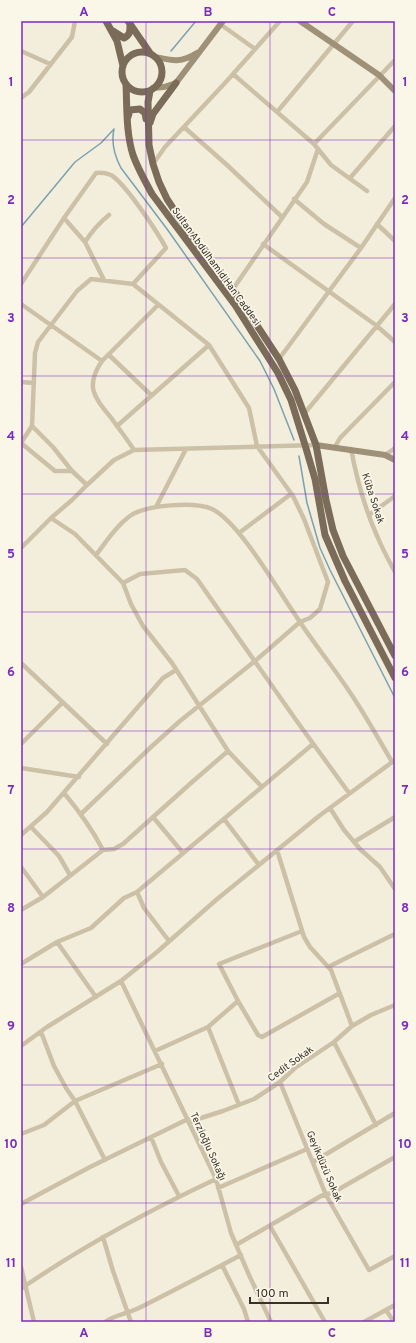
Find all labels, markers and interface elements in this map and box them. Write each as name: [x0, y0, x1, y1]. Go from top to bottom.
text: A: [79, 5, 89, 21]
text: B: [204, 5, 213, 21]
text: C: [328, 5, 336, 21]
text: 1: [8, 75, 14, 91]
text: 1: [402, 75, 408, 91]
text: 2: [7, 193, 15, 209]
text: 2: [401, 193, 409, 209]
street label: Sultan Abdülhamid Han Caddesi: [168, 205, 263, 329]
text: 3: [7, 311, 15, 327]
text: 3: [401, 311, 409, 327]
text: 4: [7, 429, 15, 445]
text: 4: [401, 429, 409, 445]
street label: Küba Sokak: [358, 471, 387, 525]
text: 5: [7, 547, 15, 563]
text: 5: [401, 547, 409, 563]
text: 6: [7, 665, 15, 681]
text: 6: [401, 665, 409, 681]
text: 7: [8, 783, 15, 799]
text: 7: [402, 783, 409, 799]
text: 8: [7, 901, 15, 917]
text: 8: [401, 901, 409, 917]
text: 9: [7, 1019, 15, 1035]
text: 9: [401, 1019, 409, 1035]
street label: Cedit Sokak: [265, 1043, 316, 1085]
street label: Terzioğlu Sokağı: [187, 1110, 229, 1183]
street label: Geyikdüzü Sokak: [303, 1129, 344, 1204]
text: 10: [4, 1137, 18, 1153]
text: 10: [398, 1137, 412, 1153]
text: 11: [6, 1256, 16, 1272]
text: 11: [400, 1256, 410, 1272]
scale bar: [250, 1279, 328, 1305]
text: 100 m: [256, 1286, 289, 1302]
text: A: [79, 1326, 89, 1342]
text: B: [204, 1326, 213, 1342]
text: C: [328, 1326, 336, 1342]

